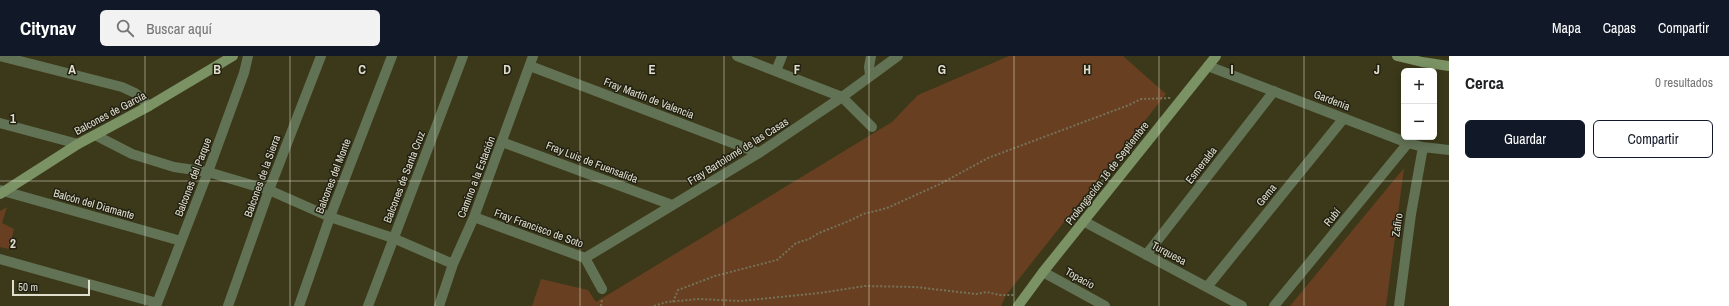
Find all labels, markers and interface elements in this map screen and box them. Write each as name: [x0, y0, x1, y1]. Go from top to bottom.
search box: [100, 10, 380, 46]
text: Citynav: [20, 15, 76, 41]
icon: search: [114, 17, 136, 39]
text: Buscar aquí: [146, 18, 212, 39]
text: Mapa: [1552, 19, 1581, 37]
text: Capas: [1603, 19, 1636, 37]
text: Compartir: [1658, 19, 1709, 37]
text: A: [68, 61, 76, 78]
text: B: [213, 61, 221, 78]
text: C: [358, 61, 366, 78]
text: D: [503, 61, 511, 78]
text: E: [648, 61, 656, 78]
text: F: [794, 61, 801, 78]
text: G: [938, 61, 946, 78]
text: H: [1083, 61, 1091, 78]
text: I: [1231, 61, 1234, 78]
text: J: [1374, 61, 1380, 78]
map controls: [1401, 68, 1437, 140]
button: +: [1401, 68, 1437, 104]
text: Cerca: [1465, 71, 1504, 94]
street label: Fray Martín de Valencia: [602, 74, 696, 122]
text: 0 resultados: [1655, 74, 1713, 91]
street label: Gardenia: [1312, 87, 1352, 113]
street label: Balcones de García: [72, 88, 148, 138]
button: −: [1401, 104, 1437, 140]
text: 1: [10, 110, 16, 127]
street label: Fray Bartolomé de las Casas: [685, 114, 791, 188]
street label: Prolongación 16 de Septiembre: [1062, 119, 1152, 227]
button: Guardar: [1465, 120, 1585, 158]
button: Compartir: [1593, 120, 1713, 158]
street label: Balcones de Santa Cruz: [380, 129, 428, 225]
street label: Balcones de la Sierra: [241, 133, 283, 219]
street label: Camino a la Estación: [454, 134, 498, 220]
street label: Balcones del Parque: [172, 136, 214, 218]
street label: Balcones del Monte: [312, 137, 354, 215]
street label: Fray Luis de Fuensalida: [544, 138, 640, 186]
street label: Esmeralda: [1182, 144, 1220, 186]
street label: Gema: [1253, 181, 1279, 209]
street label: Balcón del Diamante: [52, 186, 136, 222]
street label: Fray Francisco de Soto: [493, 205, 585, 251]
street label: Rubí: [1321, 205, 1344, 229]
street label: Zafiro: [1388, 212, 1406, 238]
text: 2: [10, 235, 16, 252]
street label: Turquesa: [1149, 238, 1189, 268]
street label: Topacio: [1063, 264, 1097, 292]
scale bar: [12, 278, 90, 297]
text: 50 m: [18, 280, 38, 294]

